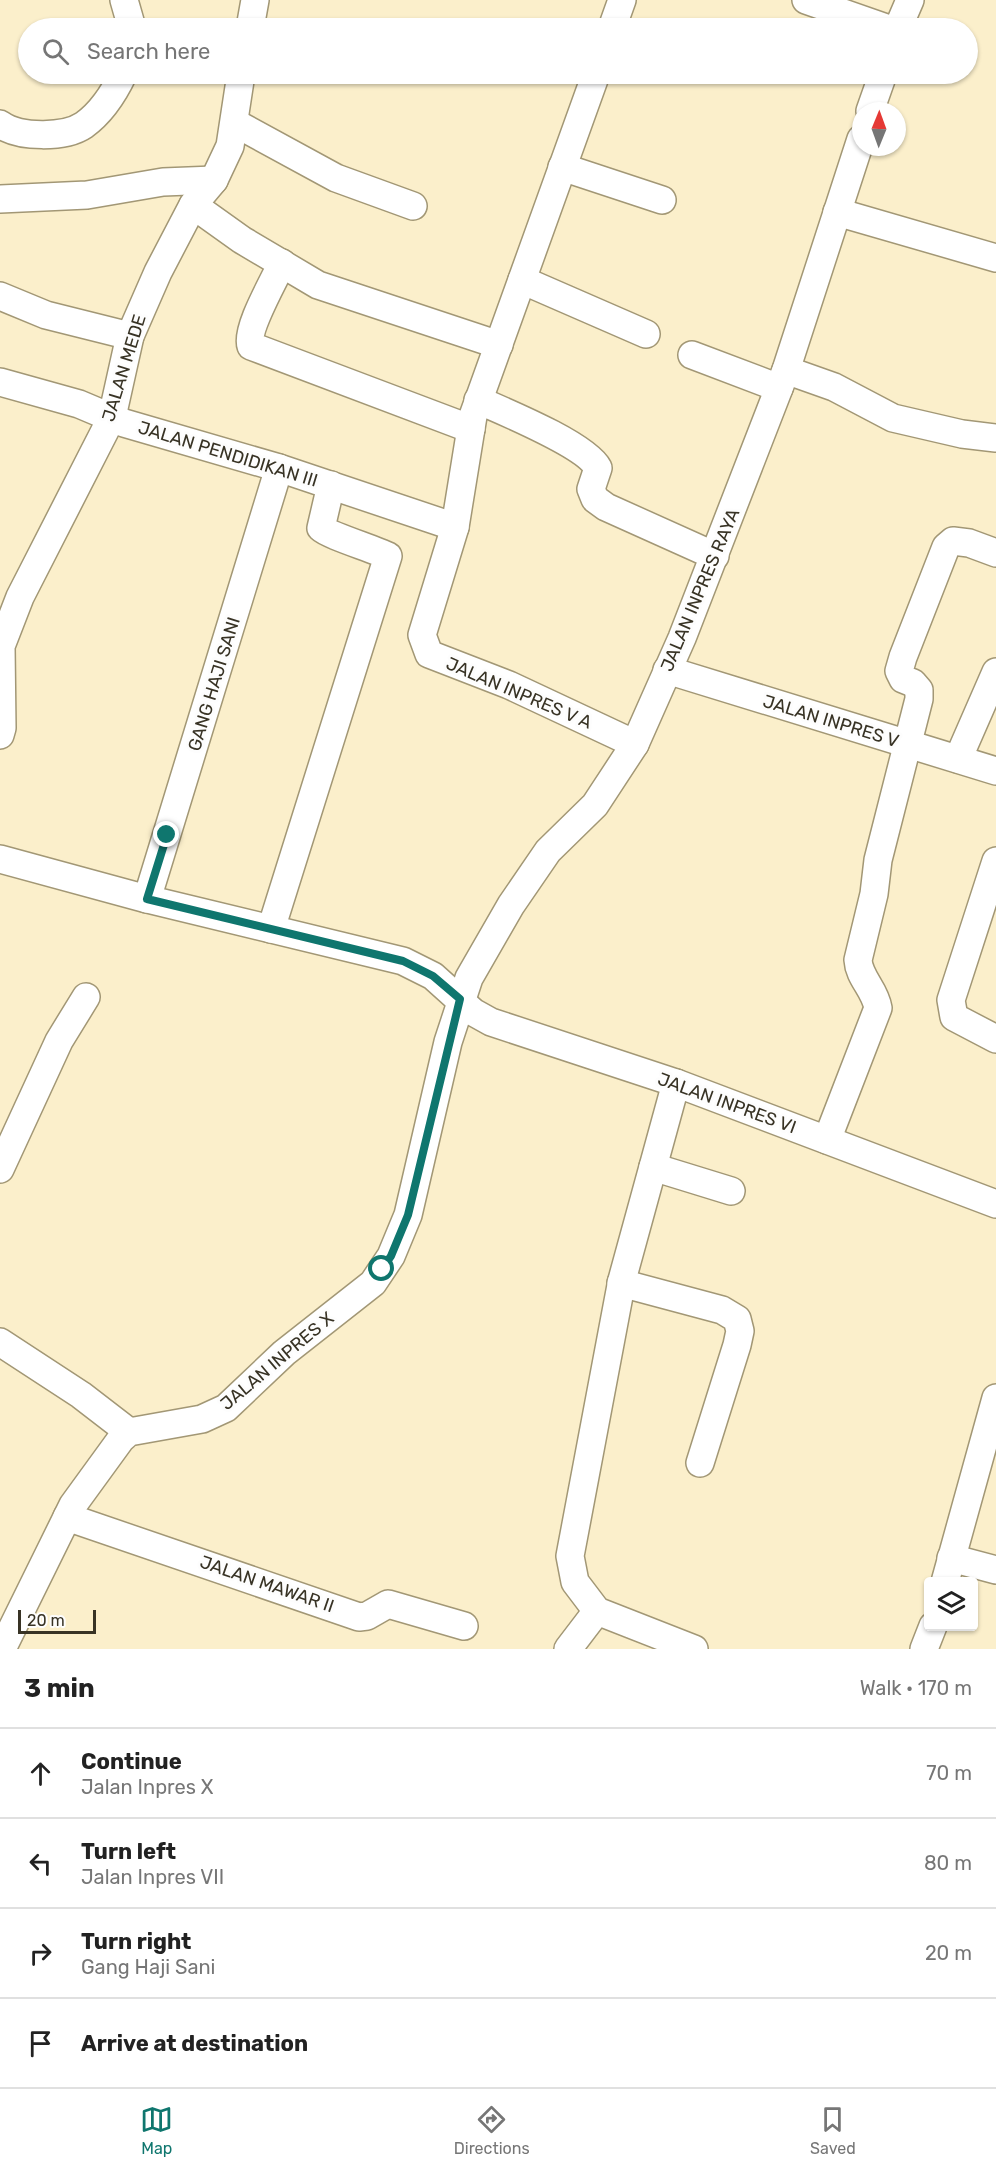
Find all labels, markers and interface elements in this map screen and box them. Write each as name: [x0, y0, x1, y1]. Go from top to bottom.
search box: [18, 18, 978, 84]
icon: search: [39, 35, 72, 68]
text: Search here: [87, 38, 210, 65]
north arrow: [852, 102, 906, 156]
street label: JALAN MEDE: [97, 312, 151, 424]
street label: JALAN PENDIDIKAN III: [136, 416, 320, 492]
street label: JALAN INPRES RAYA: [656, 505, 744, 675]
street label: GANG HAJI SANI: [183, 614, 245, 754]
street label: JALAN INPRES V A: [443, 652, 595, 734]
street label: JALAN INPRES V: [760, 690, 902, 752]
route end: [153, 821, 179, 847]
street label: JALAN INPRES VI: [655, 1068, 799, 1138]
route start: [368, 1255, 394, 1281]
street label: JALAN INPRES X: [216, 1307, 338, 1415]
street label: JALAN MAWAR II: [197, 1551, 337, 1617]
map controls: [924, 1577, 978, 1631]
button: layers: [924, 1577, 978, 1631]
scale bar: [18, 1607, 96, 1634]
text: 20 m: [27, 1611, 65, 1630]
text: 3 min: [24, 1673, 95, 1704]
text: Walk · 170 m: [860, 1676, 972, 1700]
text: Continue: [81, 1748, 182, 1775]
icon: ahead: [24, 1757, 57, 1790]
text: 70 m: [926, 1761, 972, 1785]
text: Jalan Inpres X: [81, 1775, 213, 1799]
text: Turn left: [81, 1838, 176, 1865]
icon: left: [24, 1847, 57, 1880]
text: 80 m: [924, 1851, 972, 1875]
text: Jalan Inpres VII: [81, 1865, 224, 1889]
text: Turn right: [81, 1928, 191, 1955]
icon: right: [24, 1937, 57, 1970]
text: 20 m: [925, 1941, 972, 1965]
text: Gang Haji Sani: [81, 1955, 215, 1979]
icon: arrive: [24, 2027, 57, 2060]
text: Arrive at destination: [81, 2030, 308, 2057]
tab: Map: [140, 2103, 173, 2158]
tab: Directions: [454, 2103, 530, 2158]
tab: Saved: [810, 2103, 856, 2158]

